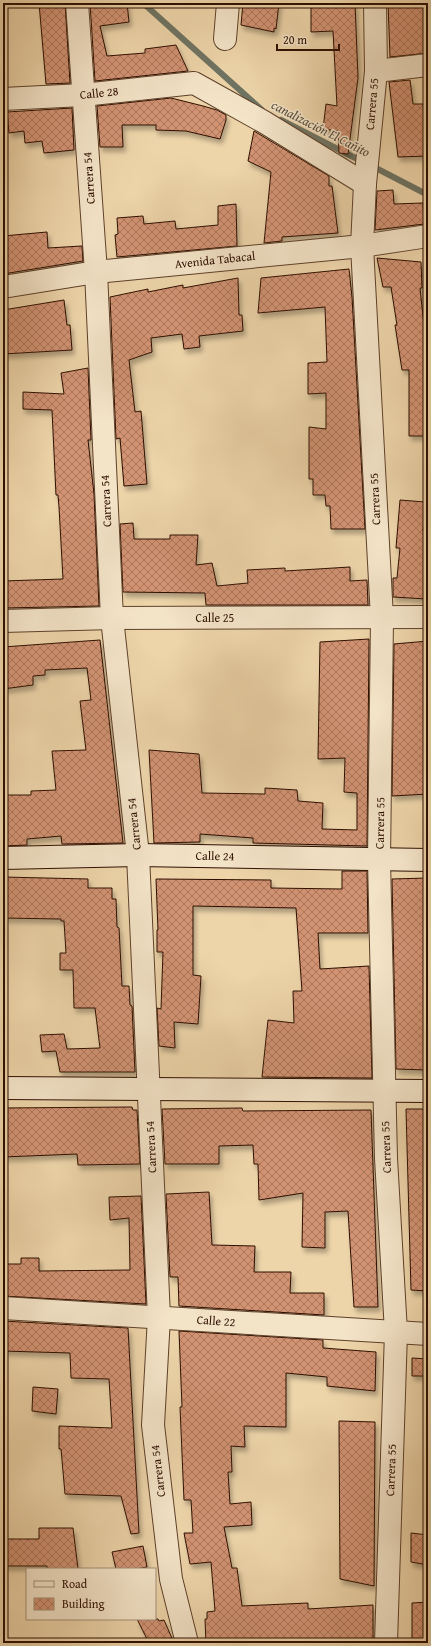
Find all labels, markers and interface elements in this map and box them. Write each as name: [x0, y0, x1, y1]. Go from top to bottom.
scale bar: [277, 26, 339, 52]
text: 20 m: [283, 31, 307, 48]
street label: Carrera 55: [361, 77, 382, 131]
street label: Calle 28: [79, 82, 119, 103]
water label: canalización El Cañito: [268, 95, 374, 162]
street label: Carrera 54: [78, 151, 99, 205]
street label: Avenida Tabacal: [174, 247, 257, 272]
street label: Carrera 55: [365, 472, 384, 526]
street label: Carrera 54: [96, 474, 115, 528]
street label: Calle 25: [196, 609, 235, 626]
street label: Carrera 54: [122, 797, 145, 851]
street label: Carrera 55: [371, 797, 388, 849]
street label: Calle 24: [195, 847, 235, 864]
street label: Carrera 54: [141, 1120, 160, 1174]
street label: Carrera 55: [376, 1120, 395, 1173]
street label: Calle 22: [196, 1311, 236, 1330]
street label: Carrera 55: [381, 1443, 400, 1496]
street label: Carrera 54: [146, 1444, 169, 1498]
legend: [26, 1568, 156, 1620]
text: Road: [62, 1575, 88, 1592]
text: Building: [62, 1595, 105, 1612]

